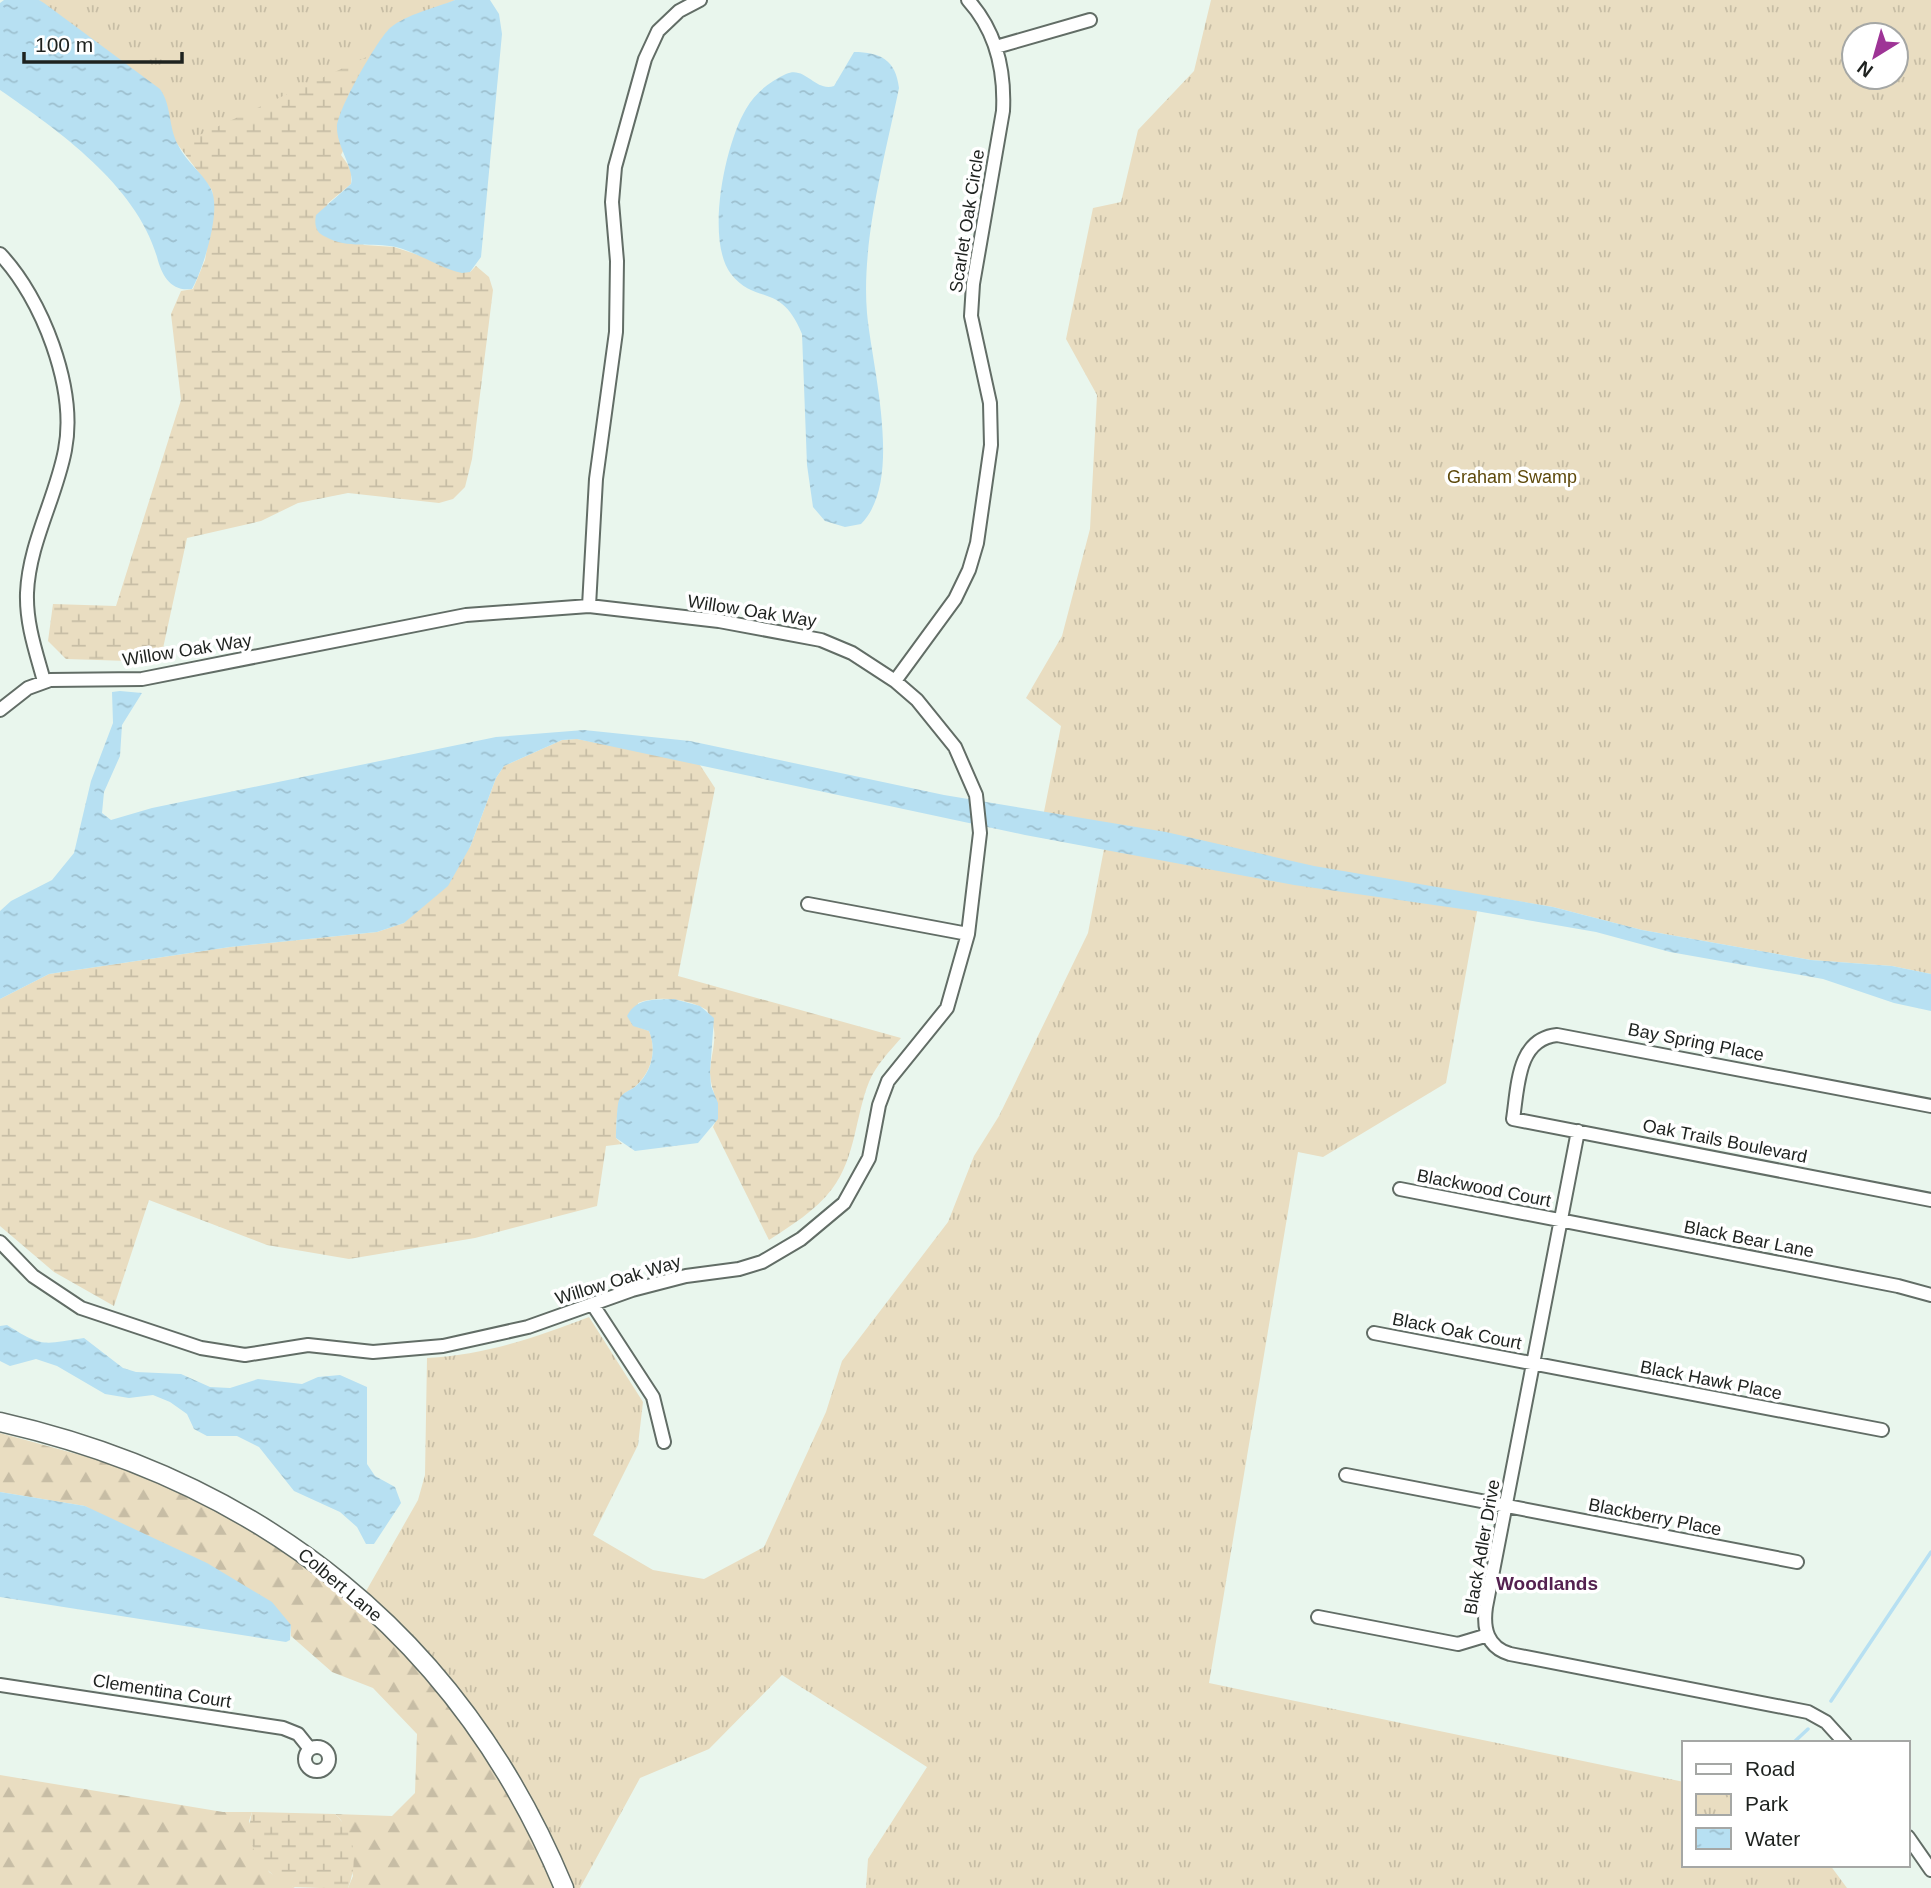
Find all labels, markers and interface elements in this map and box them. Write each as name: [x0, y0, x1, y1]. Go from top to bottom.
scale bar: [24, 21, 182, 65]
north arrow: [1840, 21, 1910, 91]
text: 100 m: [35, 33, 93, 56]
text: N: [1853, 57, 1877, 82]
street label: Scarlet Oak Circle: [946, 148, 988, 294]
park label: Graham Swamp: [1447, 467, 1577, 487]
street label: Willow Oak Way: [686, 591, 818, 631]
street label: Willow Oak Way: [121, 630, 253, 670]
street label: Bay Spring Place: [1626, 1019, 1766, 1065]
street label: Oak Trails Boulevard: [1641, 1115, 1809, 1167]
street label: Blackwood Court: [1415, 1165, 1553, 1211]
street label: Black Bear Lane: [1682, 1217, 1816, 1261]
street label: Willow Oak Way: [553, 1251, 683, 1309]
street label: Black Oak Court: [1391, 1309, 1523, 1353]
street label: Black Hawk Place: [1638, 1356, 1784, 1404]
street label: Black Adler Drive: [1460, 1478, 1504, 1616]
street label: Blackberry Place: [1587, 1494, 1723, 1540]
street label: Colbert Lane: [294, 1544, 386, 1626]
district label: Woodlands: [1496, 1573, 1598, 1594]
street label: Clementina Court: [91, 1670, 233, 1712]
legend: [1682, 1741, 1910, 1867]
text: Road: [1745, 1757, 1795, 1780]
text: Park: [1745, 1792, 1789, 1815]
text: Water: [1745, 1827, 1800, 1850]

